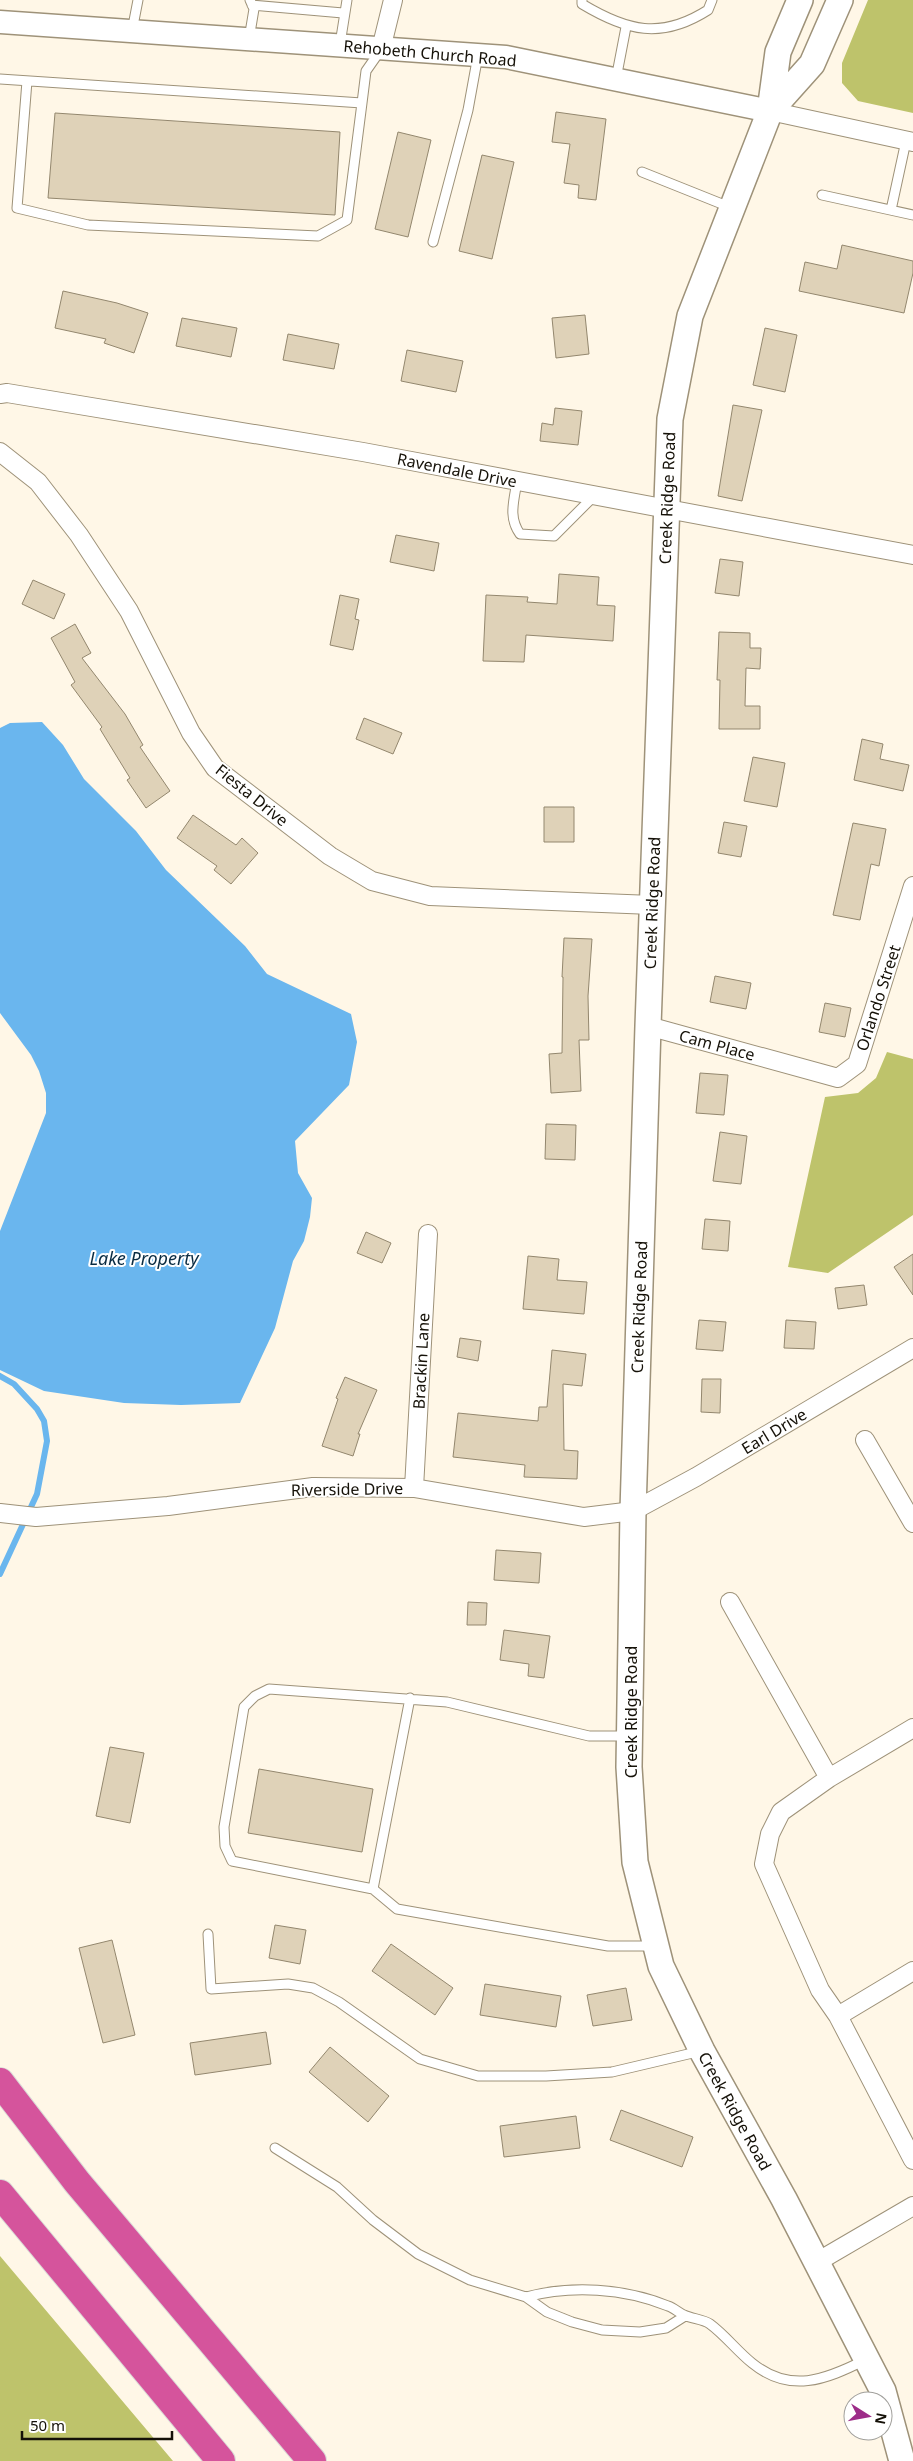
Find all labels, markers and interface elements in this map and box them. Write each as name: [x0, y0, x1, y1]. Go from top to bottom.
street label: Rehobeth Church Road: [343, 34, 517, 72]
street label: Creek Ridge Road: [654, 431, 680, 565]
street label: Ravendale Drive: [395, 448, 519, 492]
street label: Fiesta Drive: [211, 759, 293, 831]
street label: Creek Ridge Road: [639, 836, 665, 970]
street label: Orlando Street: [850, 942, 906, 1054]
street label: Cam Place: [677, 1024, 757, 1066]
street label: Creek Ridge Road: [626, 1240, 652, 1374]
water label: Lake Property: [89, 1246, 200, 1270]
street label: Brackin Lane: [407, 1312, 435, 1410]
street label: Earl Drive: [737, 1403, 811, 1459]
street label: Riverside Drive: [291, 1477, 403, 1501]
street label: Creek Ridge Road: [620, 1646, 642, 1778]
street label: Creek Ridge Road: [693, 2048, 777, 2174]
north arrow: [843, 2391, 893, 2441]
scale bar: [22, 2408, 172, 2440]
text: N: [871, 2411, 892, 2426]
text: 50 m: [30, 2415, 65, 2435]

